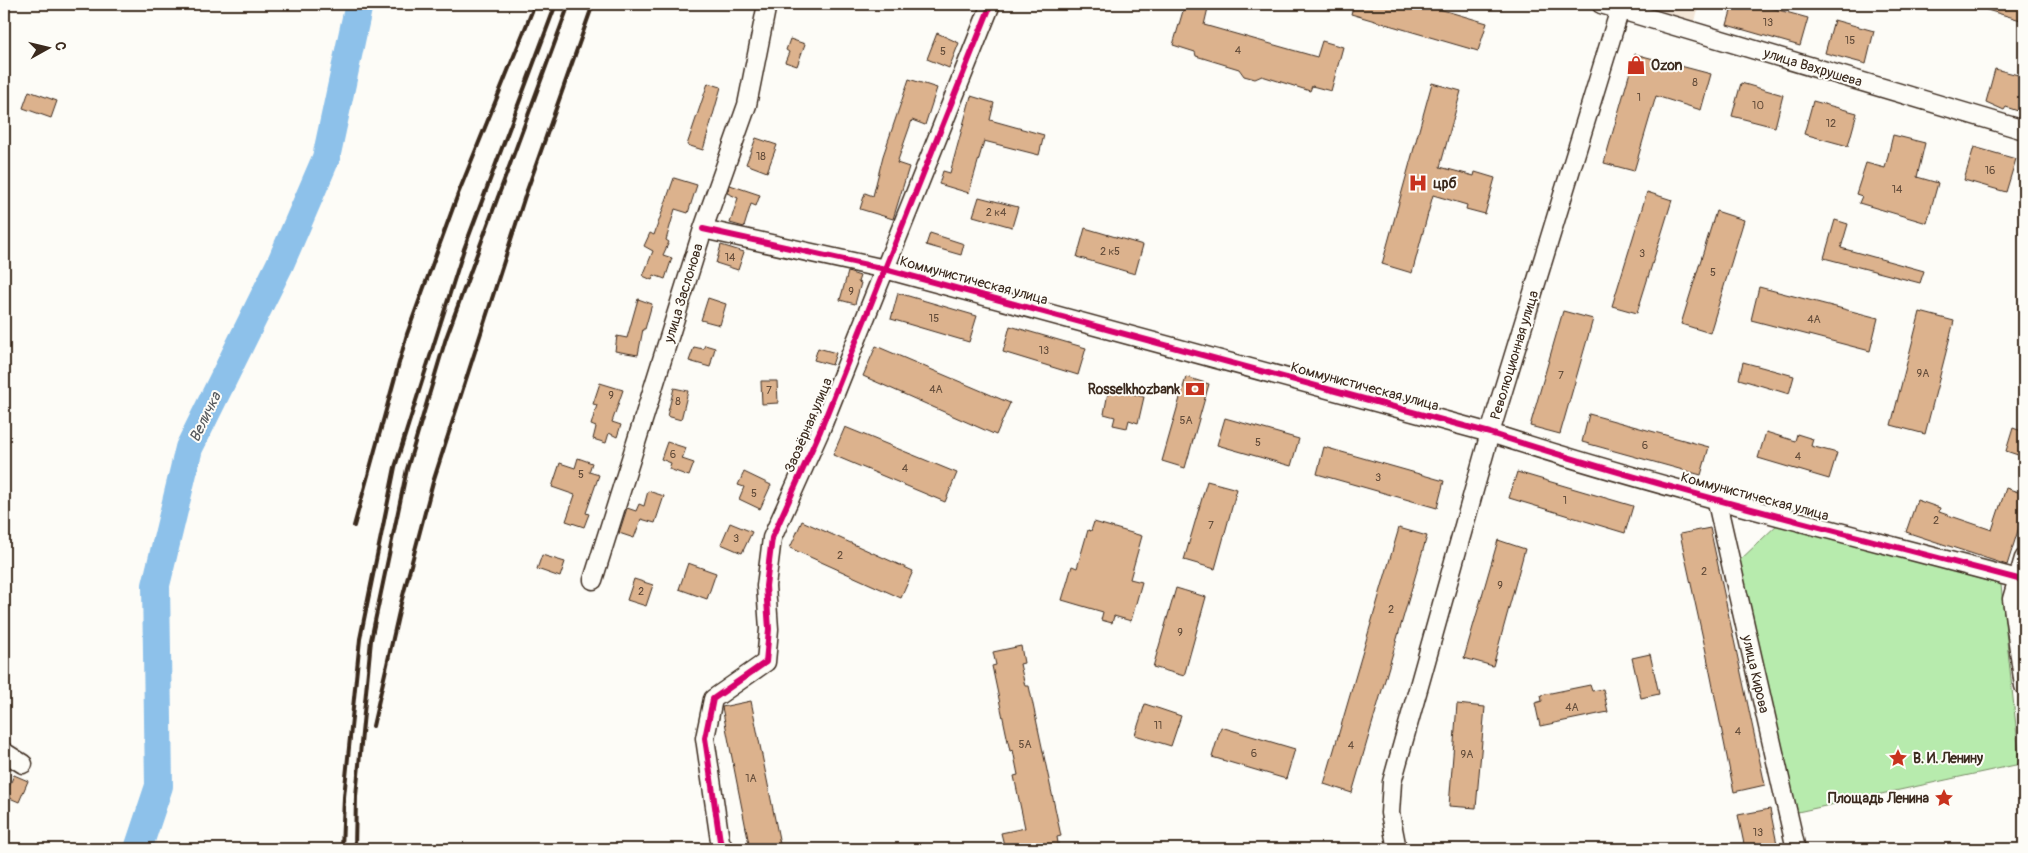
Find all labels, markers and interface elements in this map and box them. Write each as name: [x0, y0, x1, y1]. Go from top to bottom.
house number: 13: [1763, 16, 1773, 29]
north arrow: [22, 22, 72, 72]
house number: 15: [1845, 34, 1855, 47]
text: С: [51, 41, 69, 52]
house number: 4: [1235, 44, 1242, 57]
street label: улица Вахрушева: [1761, 44, 1864, 91]
house number: 5: [940, 45, 946, 58]
shop icon: Ozon: [1625, 54, 1647, 76]
place label: Ozon: [1651, 57, 1683, 74]
house number: 8: [1692, 76, 1698, 89]
house number: 1: [1637, 91, 1641, 104]
house number: 10: [1752, 99, 1764, 112]
house number: 12: [1826, 117, 1836, 130]
house number: 18: [756, 150, 766, 163]
house number: 16: [1985, 164, 1995, 177]
hospital icon: црб: [1407, 172, 1429, 194]
place label: црб: [1433, 175, 1456, 192]
house number: 14: [1892, 183, 1903, 196]
house number: 2 к4: [986, 206, 1007, 219]
street label: улица Заслонова: [660, 242, 707, 346]
house number: 2 к5: [1100, 245, 1120, 258]
house number: 3: [1639, 247, 1645, 260]
house number: 14: [725, 251, 736, 264]
street label: Коммунистическая улица: [898, 253, 1050, 308]
house number: 5: [1710, 266, 1716, 279]
house number: 9: [848, 285, 854, 298]
street label: Революционная улица: [1487, 289, 1542, 422]
house number: 15: [929, 312, 939, 325]
house number: 4А: [1807, 313, 1821, 326]
house number: 13: [1039, 344, 1049, 357]
street label: Коммунистическая улица: [1289, 359, 1441, 414]
house number: 9А: [1917, 367, 1929, 380]
house number: 7: [1558, 369, 1564, 382]
street label: Заозёрная улица: [781, 375, 836, 475]
bank icon: Rosselkhozbank: [1184, 378, 1206, 400]
place label: Rosselkhozbank: [1088, 381, 1180, 398]
house number: 4А: [929, 383, 943, 396]
house number: 7: [766, 384, 772, 397]
water label: Величка: [185, 388, 226, 445]
house number: 9: [608, 389, 614, 402]
house number: 8: [675, 395, 681, 408]
house number: 5А: [1179, 414, 1193, 427]
house number: 5: [1255, 436, 1261, 449]
house number: 6: [1642, 439, 1648, 452]
house number: 6: [670, 448, 676, 461]
house number: 4: [1795, 450, 1802, 463]
house number: 4: [902, 462, 909, 475]
house number: 5: [578, 468, 584, 481]
street label: Коммунистическая улица: [1679, 469, 1831, 524]
house number: 3: [1375, 471, 1381, 484]
house number: 5: [751, 487, 757, 500]
house number: 1: [1563, 494, 1567, 507]
house number: 2: [1933, 514, 1939, 527]
house number: 7: [1208, 519, 1214, 532]
house number: 3: [733, 532, 739, 545]
house number: 2: [837, 549, 843, 562]
house number: 2: [1701, 565, 1707, 578]
house number: 9: [1497, 579, 1503, 592]
house number: 2: [638, 585, 644, 598]
house number: 2: [1388, 603, 1394, 616]
house number: 9: [1177, 626, 1183, 639]
street label: улица Кирова: [1738, 632, 1773, 715]
house number: 4А: [1565, 701, 1579, 714]
house number: 11: [1154, 719, 1162, 732]
house number: 4: [1735, 725, 1742, 738]
house number: 5А: [1018, 738, 1032, 751]
house number: 4: [1348, 739, 1355, 752]
house number: 6: [1251, 747, 1257, 760]
place icon: В. И. Ленину: [1887, 747, 1909, 769]
house number: 9А: [1461, 748, 1473, 761]
place label: В. И. Ленину: [1913, 750, 1983, 767]
house number: 1А: [745, 772, 757, 785]
place icon: Площадь Ленина: [1933, 787, 1955, 809]
place label: Площадь Ленина: [1828, 790, 1929, 807]
house number: 13: [1753, 826, 1763, 839]

